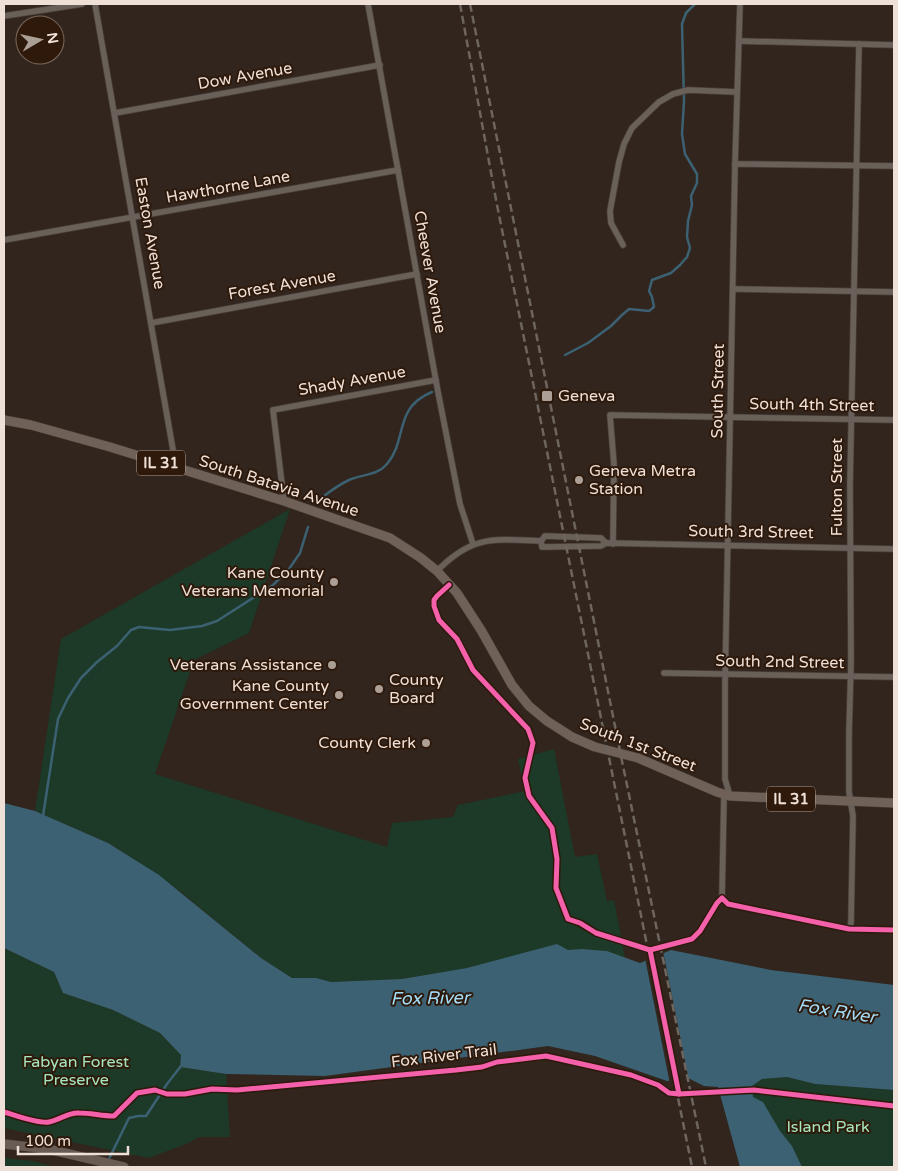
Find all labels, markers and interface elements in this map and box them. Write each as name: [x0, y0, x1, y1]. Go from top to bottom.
north arrow: [15, 15, 65, 65]
text: N: [43, 31, 62, 45]
street label: Dow Avenue: [196, 58, 294, 94]
street label: Hawthorne Lane: [164, 166, 292, 208]
street label: Easton Avenue: [130, 175, 170, 291]
street label: Cheever Avenue: [409, 209, 451, 335]
street label: Forest Avenue: [227, 266, 337, 304]
street label: South Street: [707, 343, 729, 439]
street label: Shady Avenue: [297, 362, 407, 400]
place label: Geneva: [558, 386, 615, 406]
marker: Geneva: [540, 389, 554, 403]
street label: South 4th Street: [749, 394, 875, 416]
street label: Fulton Street: [827, 438, 847, 536]
road number: IL 31: [137, 450, 185, 476]
street label: South Batavia Avenue: [196, 451, 362, 521]
place label: Geneva Metra Station: [589, 461, 696, 499]
marker: Geneva Metra Station: [573, 474, 585, 486]
street label: South 3rd Street: [688, 521, 814, 543]
place label: Kane County Veterans Memorial: [181, 563, 324, 601]
marker: Kane County Veterans Memorial: [328, 576, 340, 588]
street label: South 2nd Street: [715, 651, 845, 673]
place label: Veterans Assistance: [170, 655, 322, 675]
marker: Veterans Assistance: [326, 659, 338, 671]
place label: County Board: [389, 670, 444, 708]
place label: Kane County Government Center: [180, 676, 330, 714]
marker: County Board: [373, 683, 385, 695]
marker: Kane County Government Center: [333, 689, 345, 701]
street label: South 1st Street: [577, 714, 699, 776]
place label: County Clerk: [318, 733, 416, 753]
marker: County Clerk: [420, 737, 432, 749]
road number: IL 31: [767, 786, 815, 812]
water label: Fox River: [390, 986, 472, 1010]
water label: Fox River: [796, 994, 880, 1028]
street label: Fox River Trail: [390, 1040, 498, 1072]
park label: Fabyan Forest Preserve: [23, 1052, 129, 1090]
park label: Island Park: [786, 1117, 870, 1137]
scale bar: [18, 1124, 128, 1156]
text: 100 m: [25, 1132, 71, 1150]

